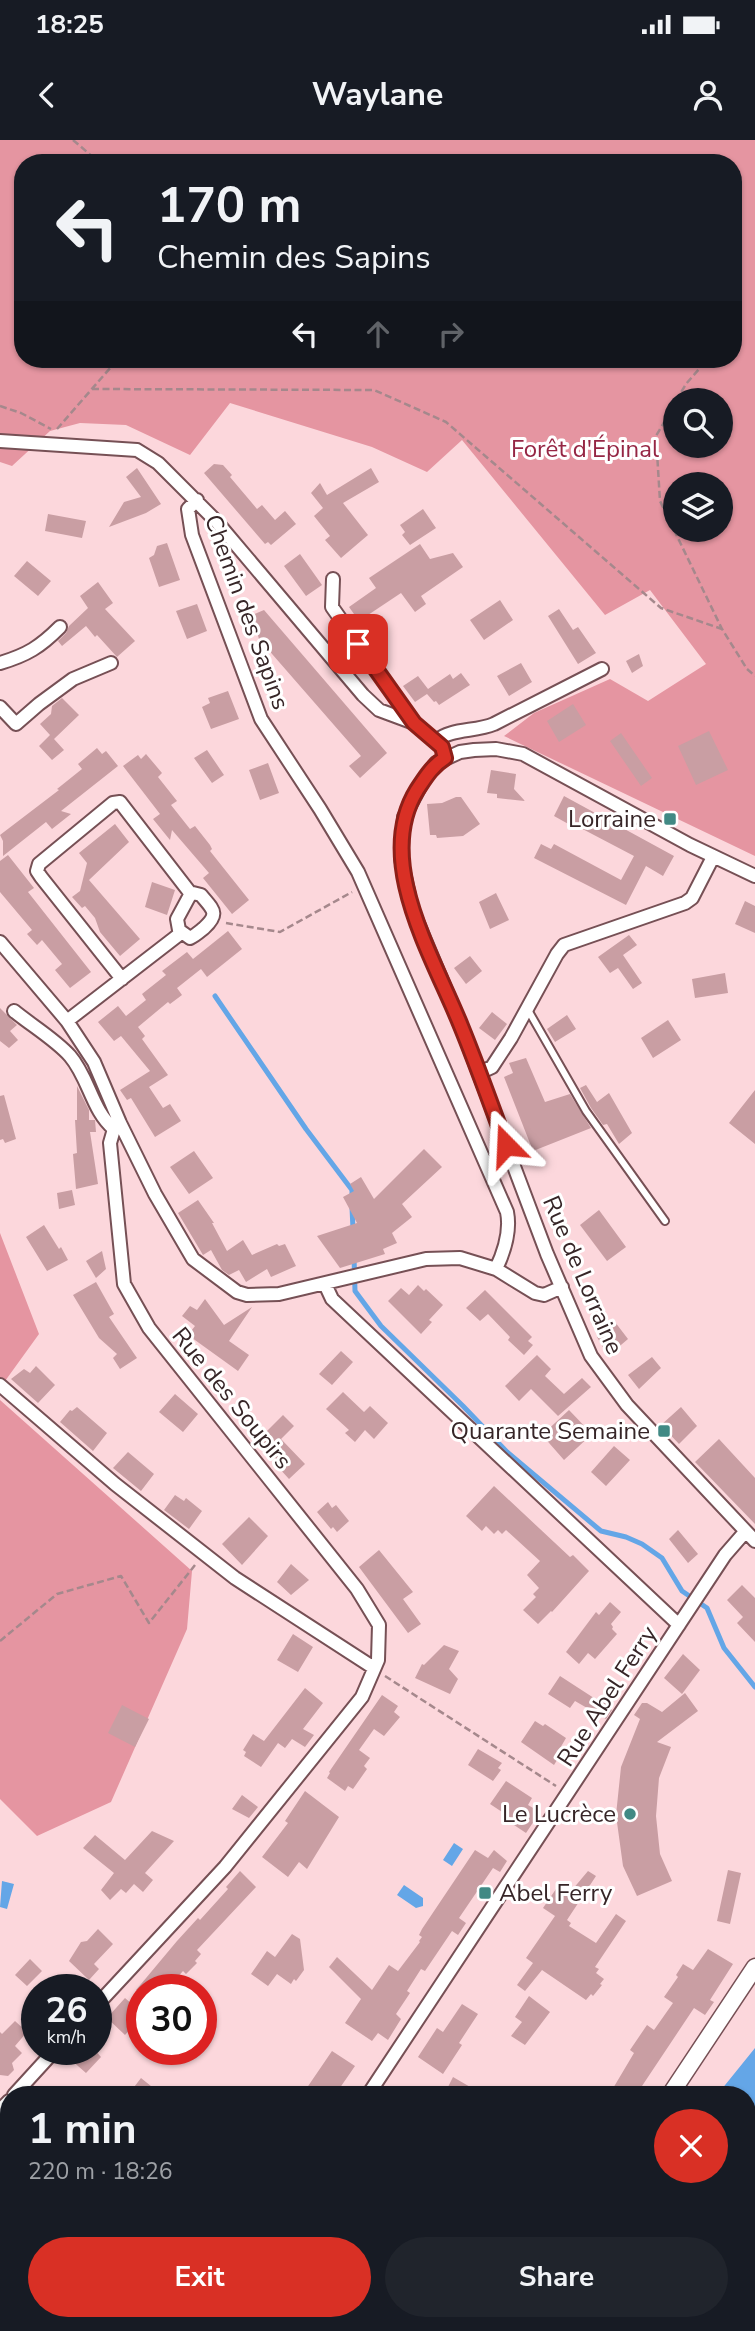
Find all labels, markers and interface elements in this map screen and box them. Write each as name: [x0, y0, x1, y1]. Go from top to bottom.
text: 18:25: [35, 7, 104, 42]
text: Waylane: [312, 73, 443, 116]
icon: back: [28, 76, 66, 114]
icon: person: [689, 76, 727, 114]
text: 170 m: [157, 172, 301, 239]
icon: left: [42, 182, 133, 273]
text: Chemin des Sapins: [157, 236, 431, 279]
icon: left: [286, 315, 324, 353]
icon: ahead: [359, 315, 397, 353]
icon: right: [432, 315, 470, 353]
map controls: [663, 388, 733, 542]
button: search: [663, 388, 733, 458]
park label: Forêt d'Épinal: [511, 433, 659, 465]
button: layers: [663, 472, 733, 542]
street label: Chemin des Sapins: [197, 510, 297, 714]
pin: [328, 614, 388, 674]
icon: arrive: [339, 625, 377, 663]
place label: Lorraine: [568, 803, 656, 835]
marker: Lorraine: [662, 811, 678, 827]
position arrow: [469, 1108, 543, 1182]
street label: Rue de Lorraine: [535, 1191, 631, 1359]
street label: Rue des Soupirs: [165, 1320, 299, 1476]
place label: Quarante Semaine: [451, 1415, 650, 1447]
marker: Quarante Semaine: [656, 1423, 672, 1439]
street label: Rue Abel Ferry: [550, 1619, 665, 1773]
place label: Le Lucrèce: [502, 1798, 616, 1830]
marker: Le Lucrèce: [622, 1806, 638, 1822]
place label: Abel Ferry: [499, 1877, 613, 1909]
marker: Abel Ferry: [477, 1885, 493, 1901]
speed limit sign: 30: [126, 1974, 217, 2065]
text: 26: [45, 1987, 88, 2034]
text: km/h: [47, 2025, 86, 2049]
text: 1 min: [28, 2101, 137, 2158]
button: close: [654, 2109, 728, 2183]
text: 220 m · 18:26: [28, 2156, 173, 2187]
button: Exit: [28, 2237, 371, 2317]
button: Share: [385, 2237, 728, 2317]

